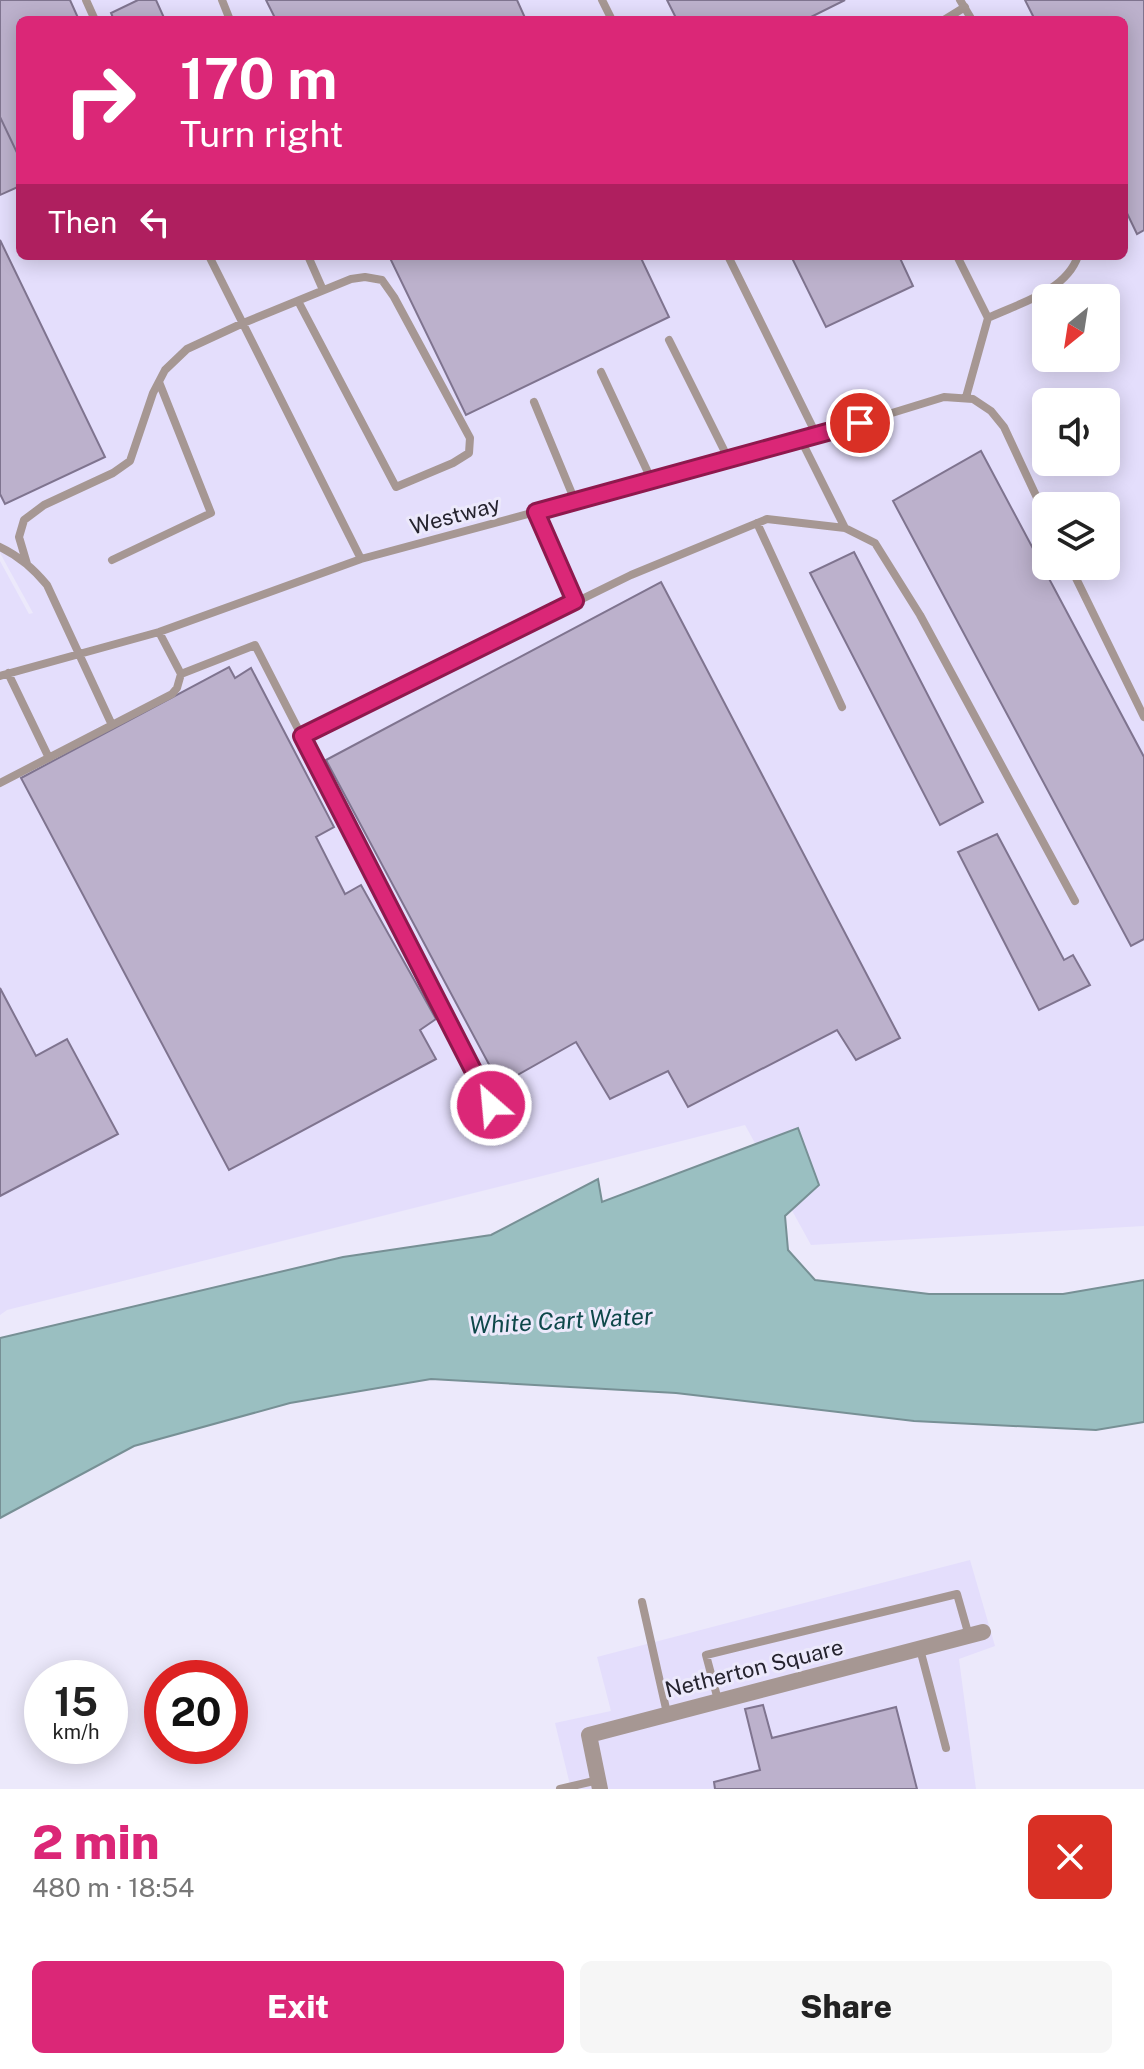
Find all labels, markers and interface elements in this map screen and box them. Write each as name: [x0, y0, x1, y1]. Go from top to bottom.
text: 170 m: [180, 46, 337, 112]
icon: right: [48, 48, 152, 152]
text: Turn right: [180, 113, 343, 155]
icon: left: [133, 200, 177, 244]
text: Then: [48, 204, 117, 240]
north arrow: [1032, 284, 1120, 372]
map controls: [1032, 284, 1120, 580]
button: sound: [1032, 388, 1120, 476]
pin: [826, 389, 894, 457]
icon: arrive: [838, 401, 882, 445]
street label: Westway: [407, 490, 503, 539]
button: layers: [1032, 492, 1120, 580]
position arrow: [449, 1063, 533, 1147]
water label: White Cart Water: [468, 1301, 655, 1339]
street label: Netherton Square: [662, 1633, 846, 1703]
speed limit sign: 20: [144, 1660, 248, 1764]
text: 15: [54, 1678, 98, 1725]
text: km/h: [52, 1720, 100, 1744]
text: 2 min: [32, 1813, 160, 1870]
button: close: [1028, 1815, 1112, 1899]
text: 480 m · 18:54: [32, 1872, 194, 1903]
button: Exit: [32, 1961, 564, 2053]
button: Share: [580, 1961, 1112, 2053]

